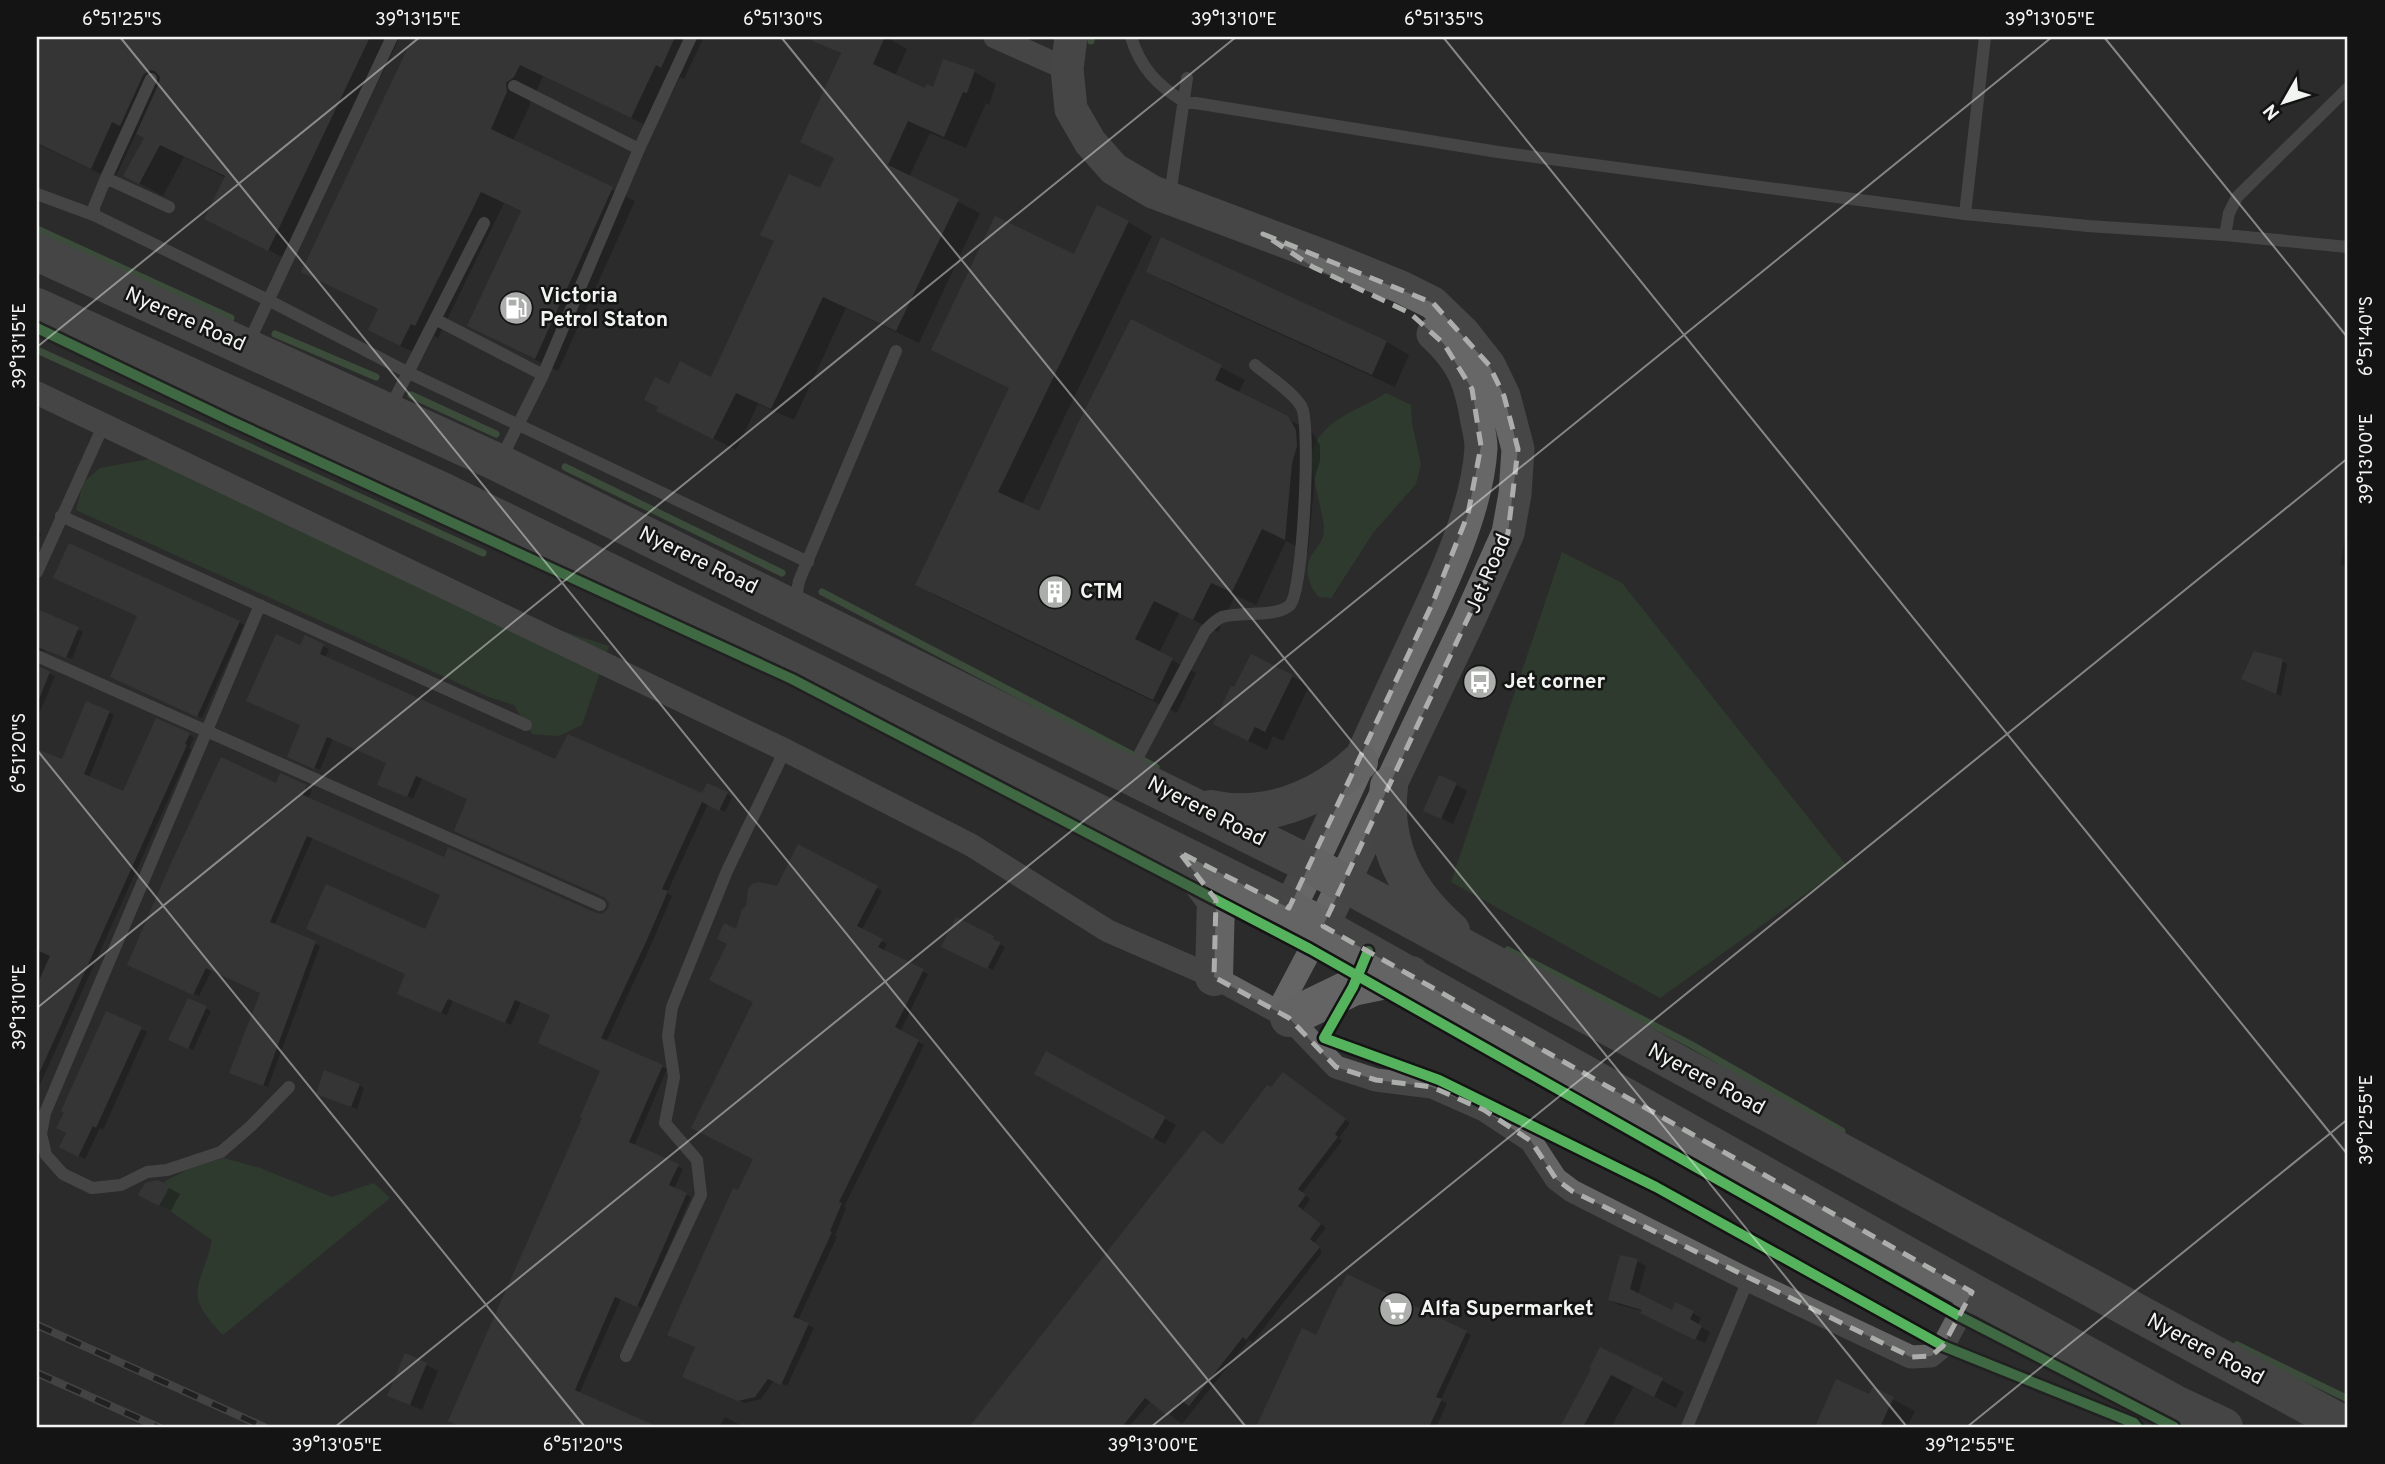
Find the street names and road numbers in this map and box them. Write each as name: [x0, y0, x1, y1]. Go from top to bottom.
street label: Nyerere Road: [121, 281, 249, 359]
street label: Nyerere Road: [634, 521, 762, 601]
street label: Jet Road: [1460, 530, 1518, 618]
street label: Nyerere Road: [1142, 771, 1270, 853]
street label: Nyerere Road: [1643, 1038, 1769, 1122]
street label: Nyerere Road: [2142, 1308, 2268, 1392]

